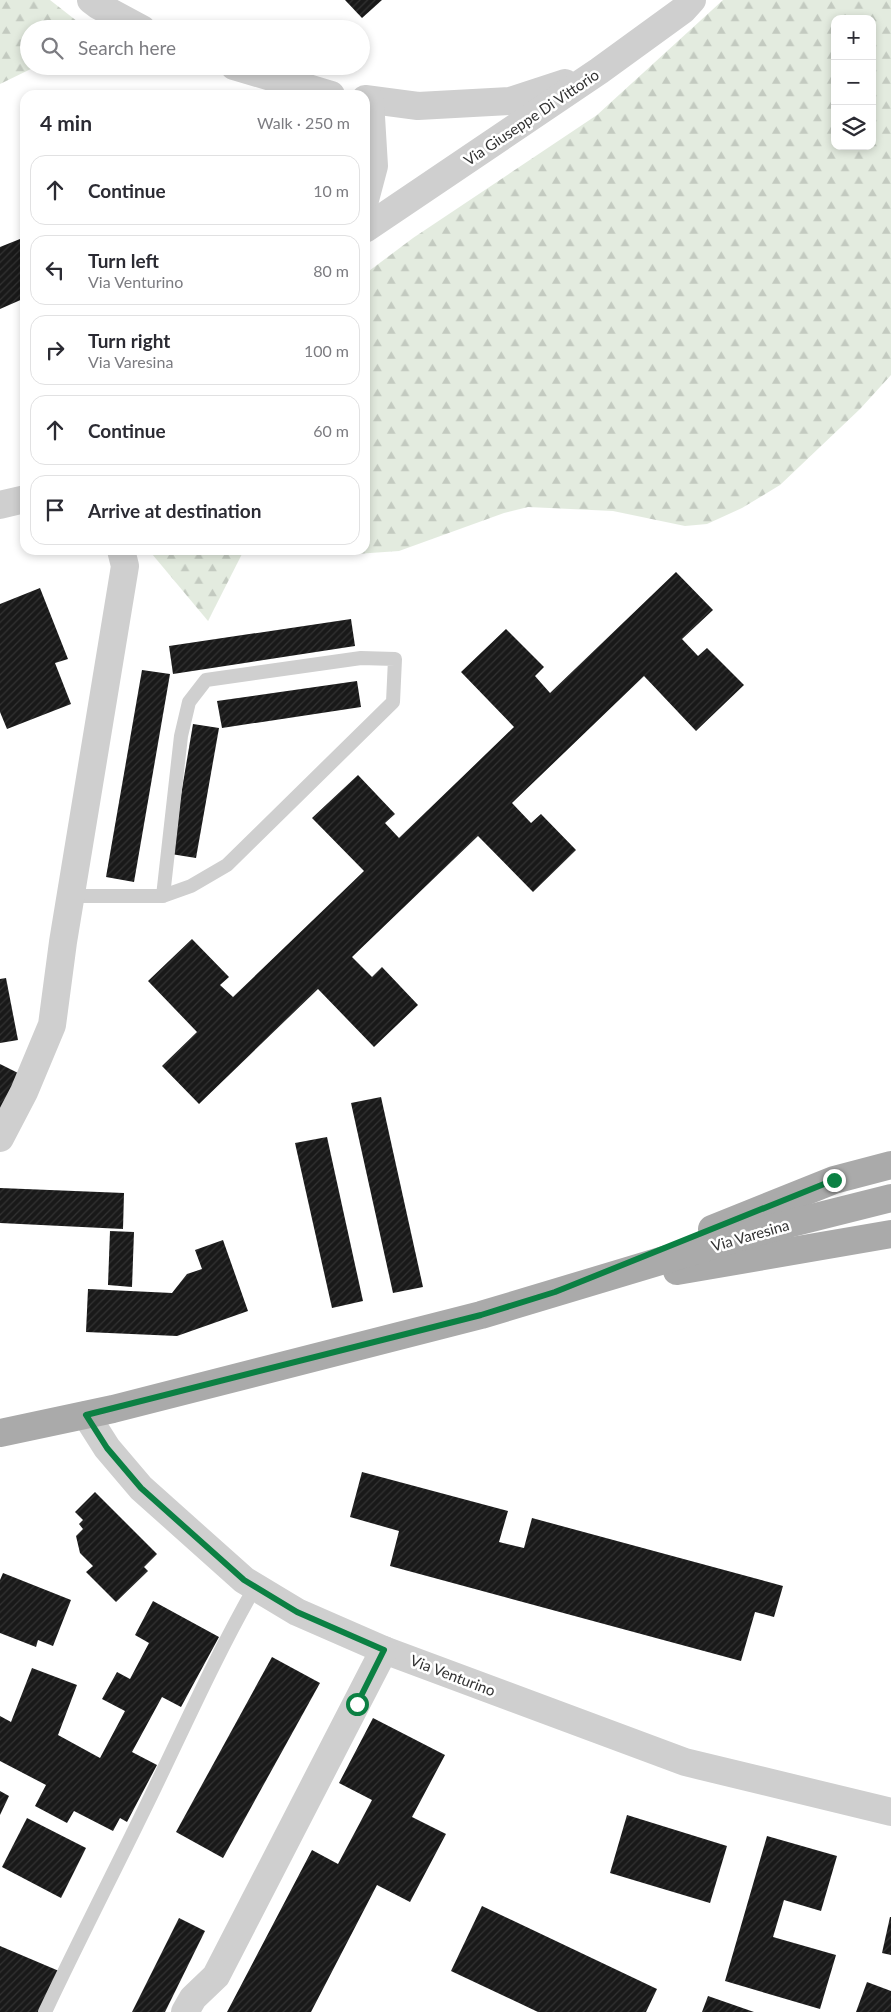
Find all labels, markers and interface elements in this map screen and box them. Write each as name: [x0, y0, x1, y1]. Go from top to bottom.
map controls: [831, 15, 876, 150]
button: +: [831, 15, 876, 60]
search box: [20, 20, 370, 75]
icon: search: [38, 34, 66, 62]
text: Search here: [78, 36, 176, 59]
button: −: [831, 60, 876, 105]
street label: Via Giuseppe Di Vittorio: [460, 65, 602, 169]
button: layers: [831, 105, 876, 150]
text: 4 min: [40, 110, 92, 135]
text: Walk · 250 m: [257, 113, 350, 132]
icon: ahead: [41, 176, 69, 204]
text: Continue: [88, 179, 166, 202]
text: 10 m: [313, 181, 349, 200]
text: Turn left: [88, 249, 159, 272]
icon: left: [41, 256, 69, 284]
text: 80 m: [313, 261, 349, 280]
text: Via Venturino: [88, 272, 183, 291]
text: Turn right: [88, 329, 170, 352]
icon: right: [41, 336, 69, 364]
text: 100 m: [304, 341, 349, 360]
text: Via Varesina: [88, 352, 173, 371]
icon: ahead: [41, 416, 69, 444]
text: Continue: [88, 419, 166, 442]
text: 60 m: [313, 421, 349, 440]
icon: arrive: [41, 496, 69, 524]
text: Arrive at destination: [88, 499, 261, 522]
route end: [823, 1169, 846, 1192]
street label: Via Varesina: [709, 1215, 791, 1255]
street label: Via Venturino: [408, 1651, 498, 1699]
route start: [346, 1693, 369, 1716]

